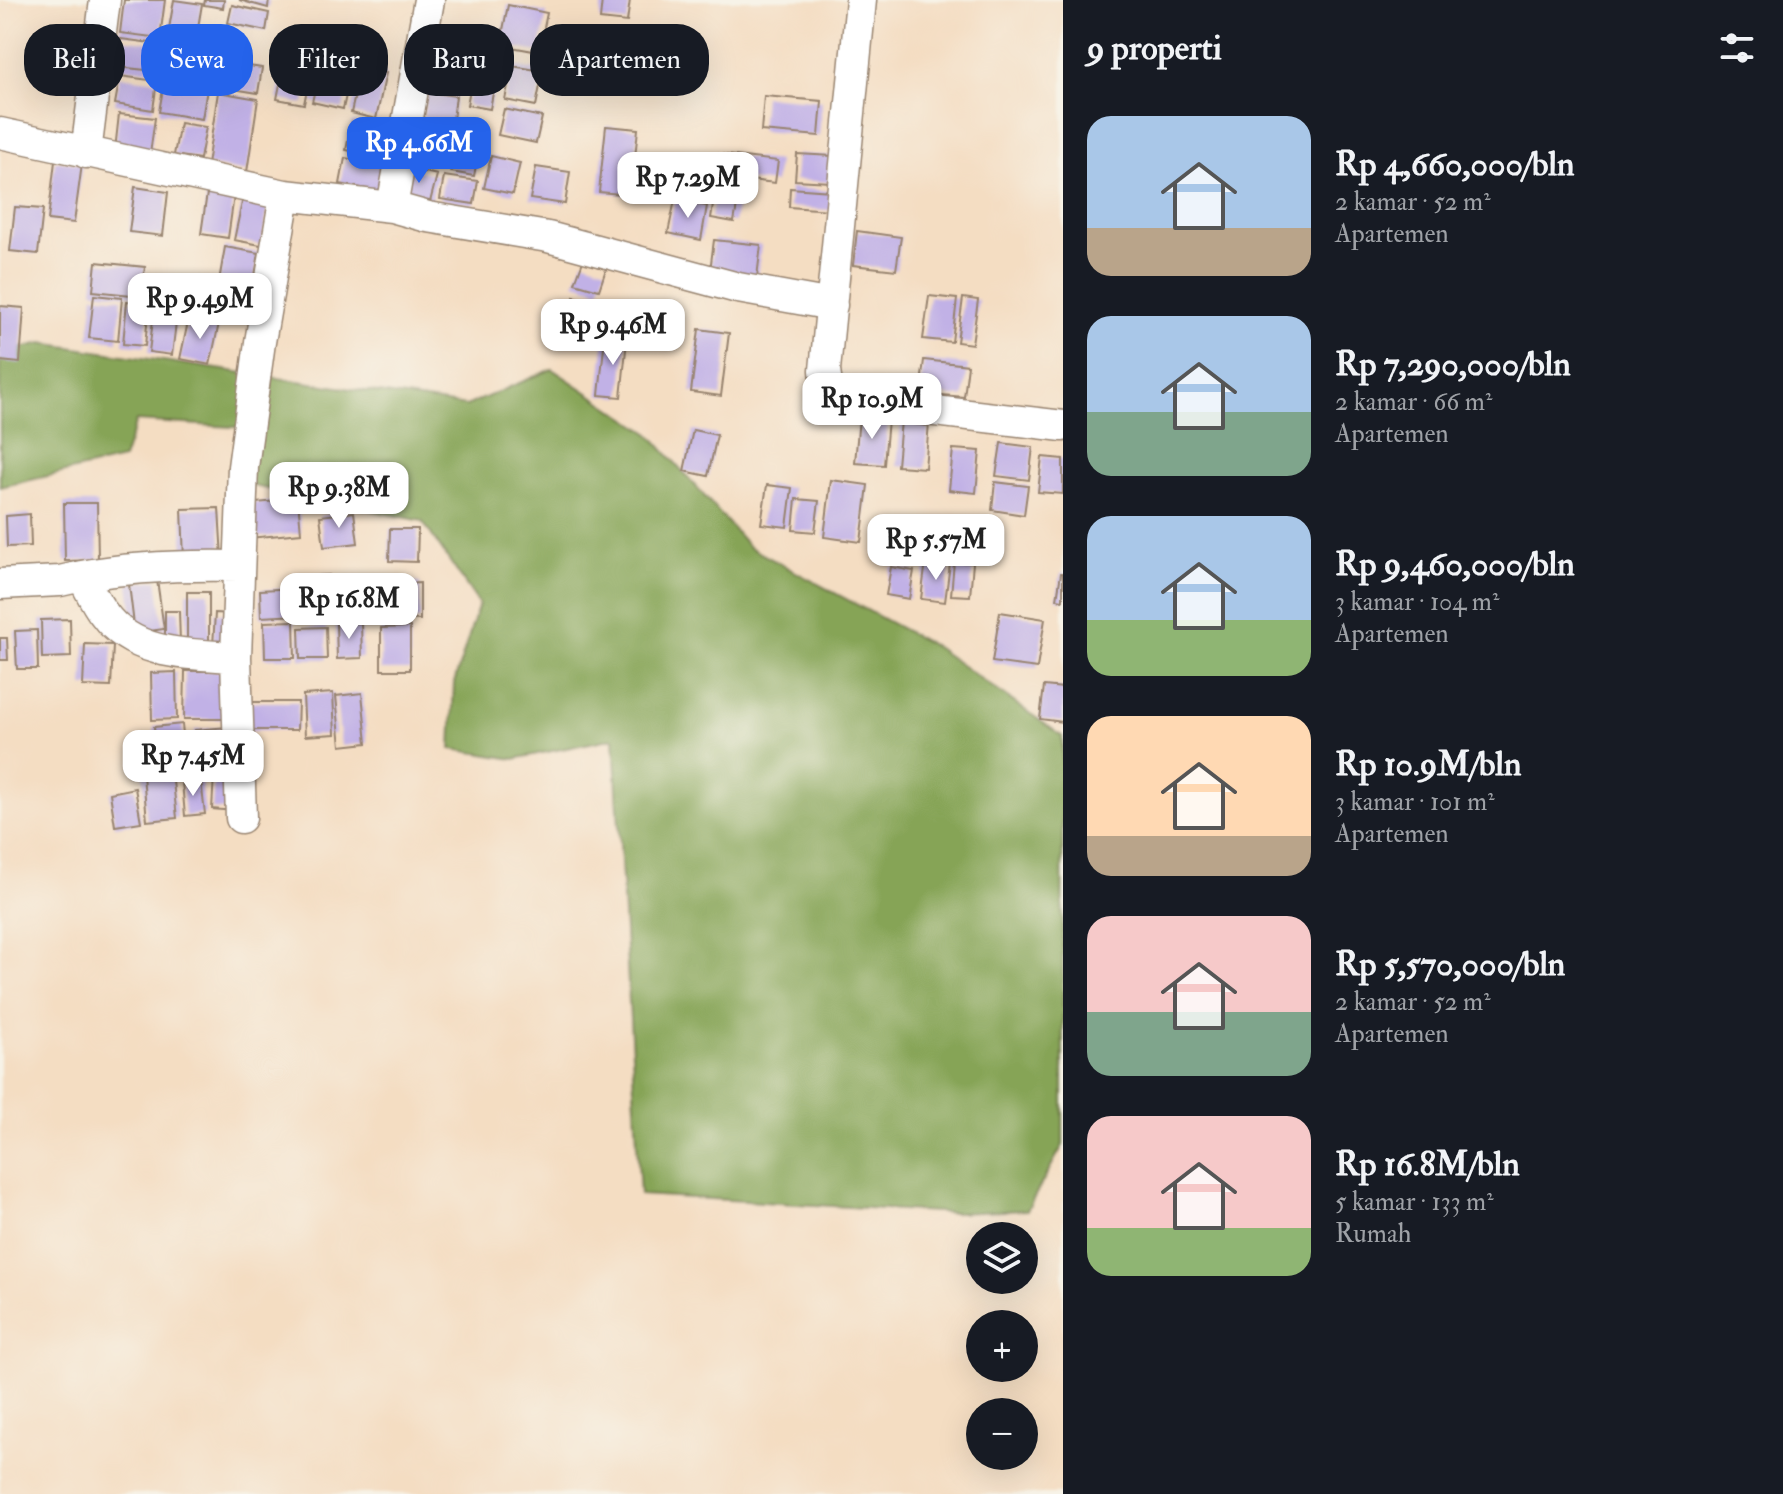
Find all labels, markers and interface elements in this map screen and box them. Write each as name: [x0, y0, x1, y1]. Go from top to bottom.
chip: Beli: [24, 24, 125, 96]
chip: Sewa: [141, 24, 253, 96]
chip: Filter: [269, 24, 388, 96]
chip: Baru: [404, 24, 514, 96]
chip: Apartemen: [530, 24, 709, 96]
icon: filters: [1715, 26, 1759, 70]
text: 9 properti: [1087, 27, 1222, 70]
pin: Rp 4.66M: [336, 117, 502, 185]
text: Rp 4.66M: [365, 127, 473, 159]
text: Rp 4,660,000/bln: [1335, 143, 1574, 186]
icon: home: [1151, 148, 1247, 244]
pin: Rp 7.29M: [605, 152, 771, 220]
text: Rp 7.29M: [635, 162, 741, 194]
text: 2 kamar · 52 m²: [1335, 186, 1491, 218]
text: Apartemen: [1335, 218, 1449, 250]
pin: Rp 9.49M: [117, 273, 283, 341]
text: Rp 9.49M: [146, 283, 254, 315]
pin: Rp 9.46M: [530, 299, 696, 367]
text: Rp 9.46M: [559, 309, 667, 341]
text: Rp 7,290,000/bln: [1335, 343, 1571, 386]
icon: home: [1151, 348, 1247, 444]
pin: Rp 10.9M: [789, 373, 955, 441]
text: Rp 10.9M: [820, 383, 924, 415]
text: 2 kamar · 66 m²: [1335, 386, 1492, 418]
text: Apartemen: [1335, 418, 1449, 450]
pin: Rp 9.38M: [256, 462, 422, 530]
text: Rp 9.38M: [288, 472, 390, 504]
pin: Rp 5.57M: [853, 514, 1019, 582]
text: Rp 5.57M: [885, 524, 987, 556]
text: Rp 9,460,000/bln: [1335, 543, 1575, 586]
icon: home: [1151, 548, 1247, 644]
pin: Rp 16.8M: [266, 573, 432, 641]
text: Rp 16.8M: [298, 583, 400, 615]
text: 3 kamar · 104 m²: [1335, 586, 1499, 618]
text: Apartemen: [1335, 618, 1449, 650]
pin: Rp 7.45M: [110, 730, 276, 798]
text: Rp 7.45M: [141, 740, 245, 772]
text: Rp 10.9M/bln: [1335, 743, 1522, 786]
icon: home: [1151, 748, 1247, 844]
text: 3 kamar · 101 m²: [1335, 786, 1495, 818]
text: Apartemen: [1335, 818, 1449, 850]
text: Rp 5,570,000/bln: [1335, 943, 1565, 986]
icon: home: [1151, 948, 1247, 1044]
text: 2 kamar · 52 m²: [1335, 986, 1491, 1018]
text: Apartemen: [1335, 1018, 1449, 1050]
text: Rp 16.8M/bln: [1335, 1143, 1520, 1186]
icon: home: [1151, 1148, 1247, 1244]
text: 5 kamar · 133 m²: [1335, 1186, 1494, 1218]
text: Rumah: [1335, 1218, 1411, 1250]
map controls: [966, 1222, 1038, 1470]
button: layers: [966, 1222, 1038, 1294]
button: +: [966, 1310, 1038, 1382]
button: −: [966, 1398, 1038, 1470]

